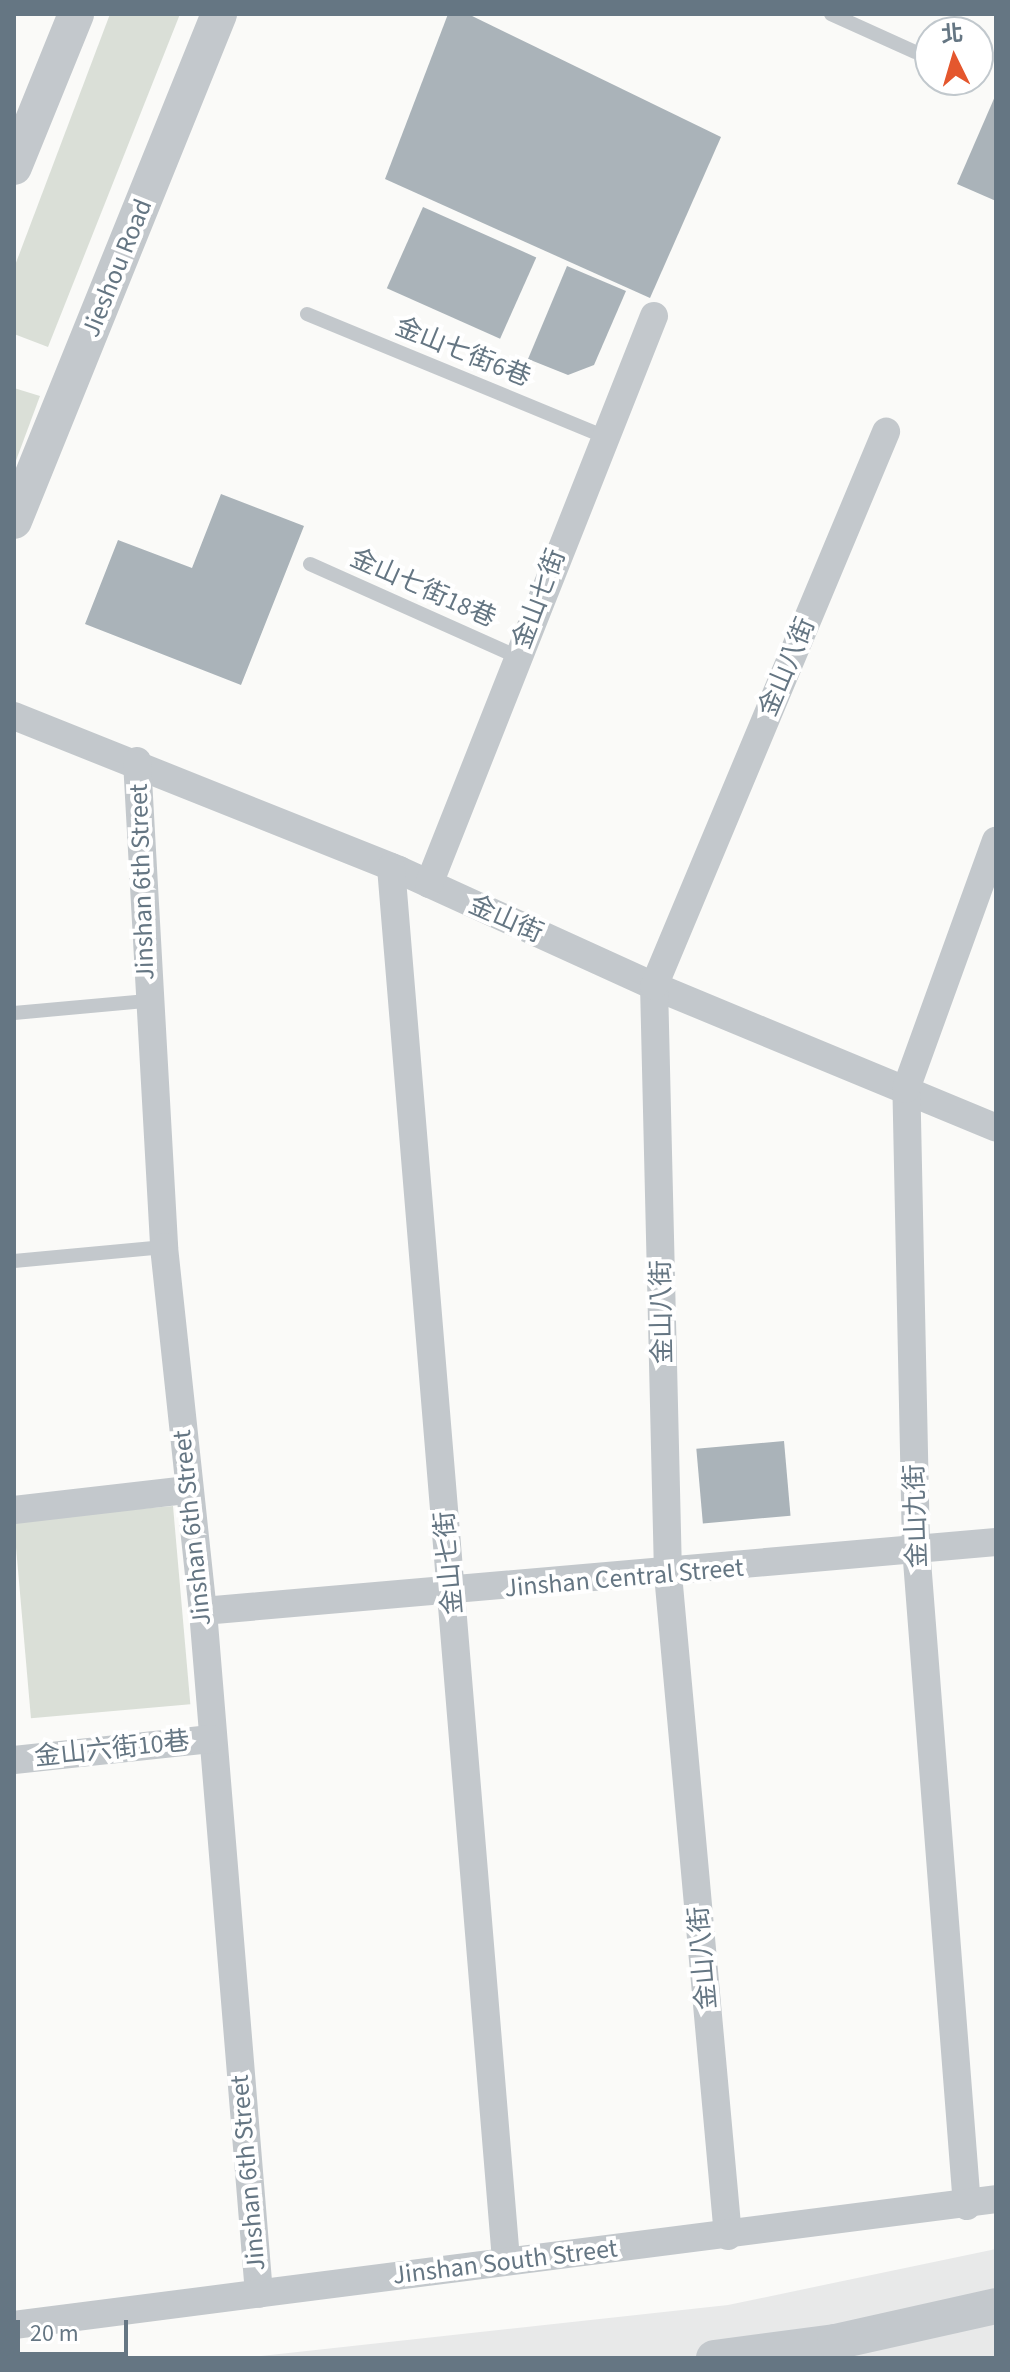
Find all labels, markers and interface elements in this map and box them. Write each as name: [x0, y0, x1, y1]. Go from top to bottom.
north arrow: [914, 16, 994, 96]
text: 北: [940, 17, 964, 51]
street label: Jieshou Road: [75, 194, 159, 342]
street label: 金山七街6巷: [391, 311, 535, 393]
street label: 金山七街18巷: [345, 542, 501, 634]
street label: 金山七街: [506, 545, 572, 653]
street label: 金山八街: [752, 613, 822, 721]
street label: Jinshan 6th Street: [123, 783, 161, 981]
street label: 金山街: [464, 889, 548, 949]
street label: 金山八街: [645, 1260, 679, 1364]
street label: Jinshan 6th Street: [166, 1428, 218, 1628]
street label: 金山九街: [899, 1463, 933, 1569]
street label: 金山七街: [429, 1510, 469, 1616]
street label: Jinshan Central Street: [503, 1552, 745, 1604]
street label: 金山六街10巷: [33, 1725, 191, 1773]
street label: 金山八街: [683, 1905, 723, 2011]
street label: Jinshan 6th Street: [224, 2074, 272, 2272]
street label: Jinshan South Street: [391, 2233, 619, 2291]
scale bar: [20, 2304, 132, 2354]
text: 20 m: [30, 2316, 79, 2351]

